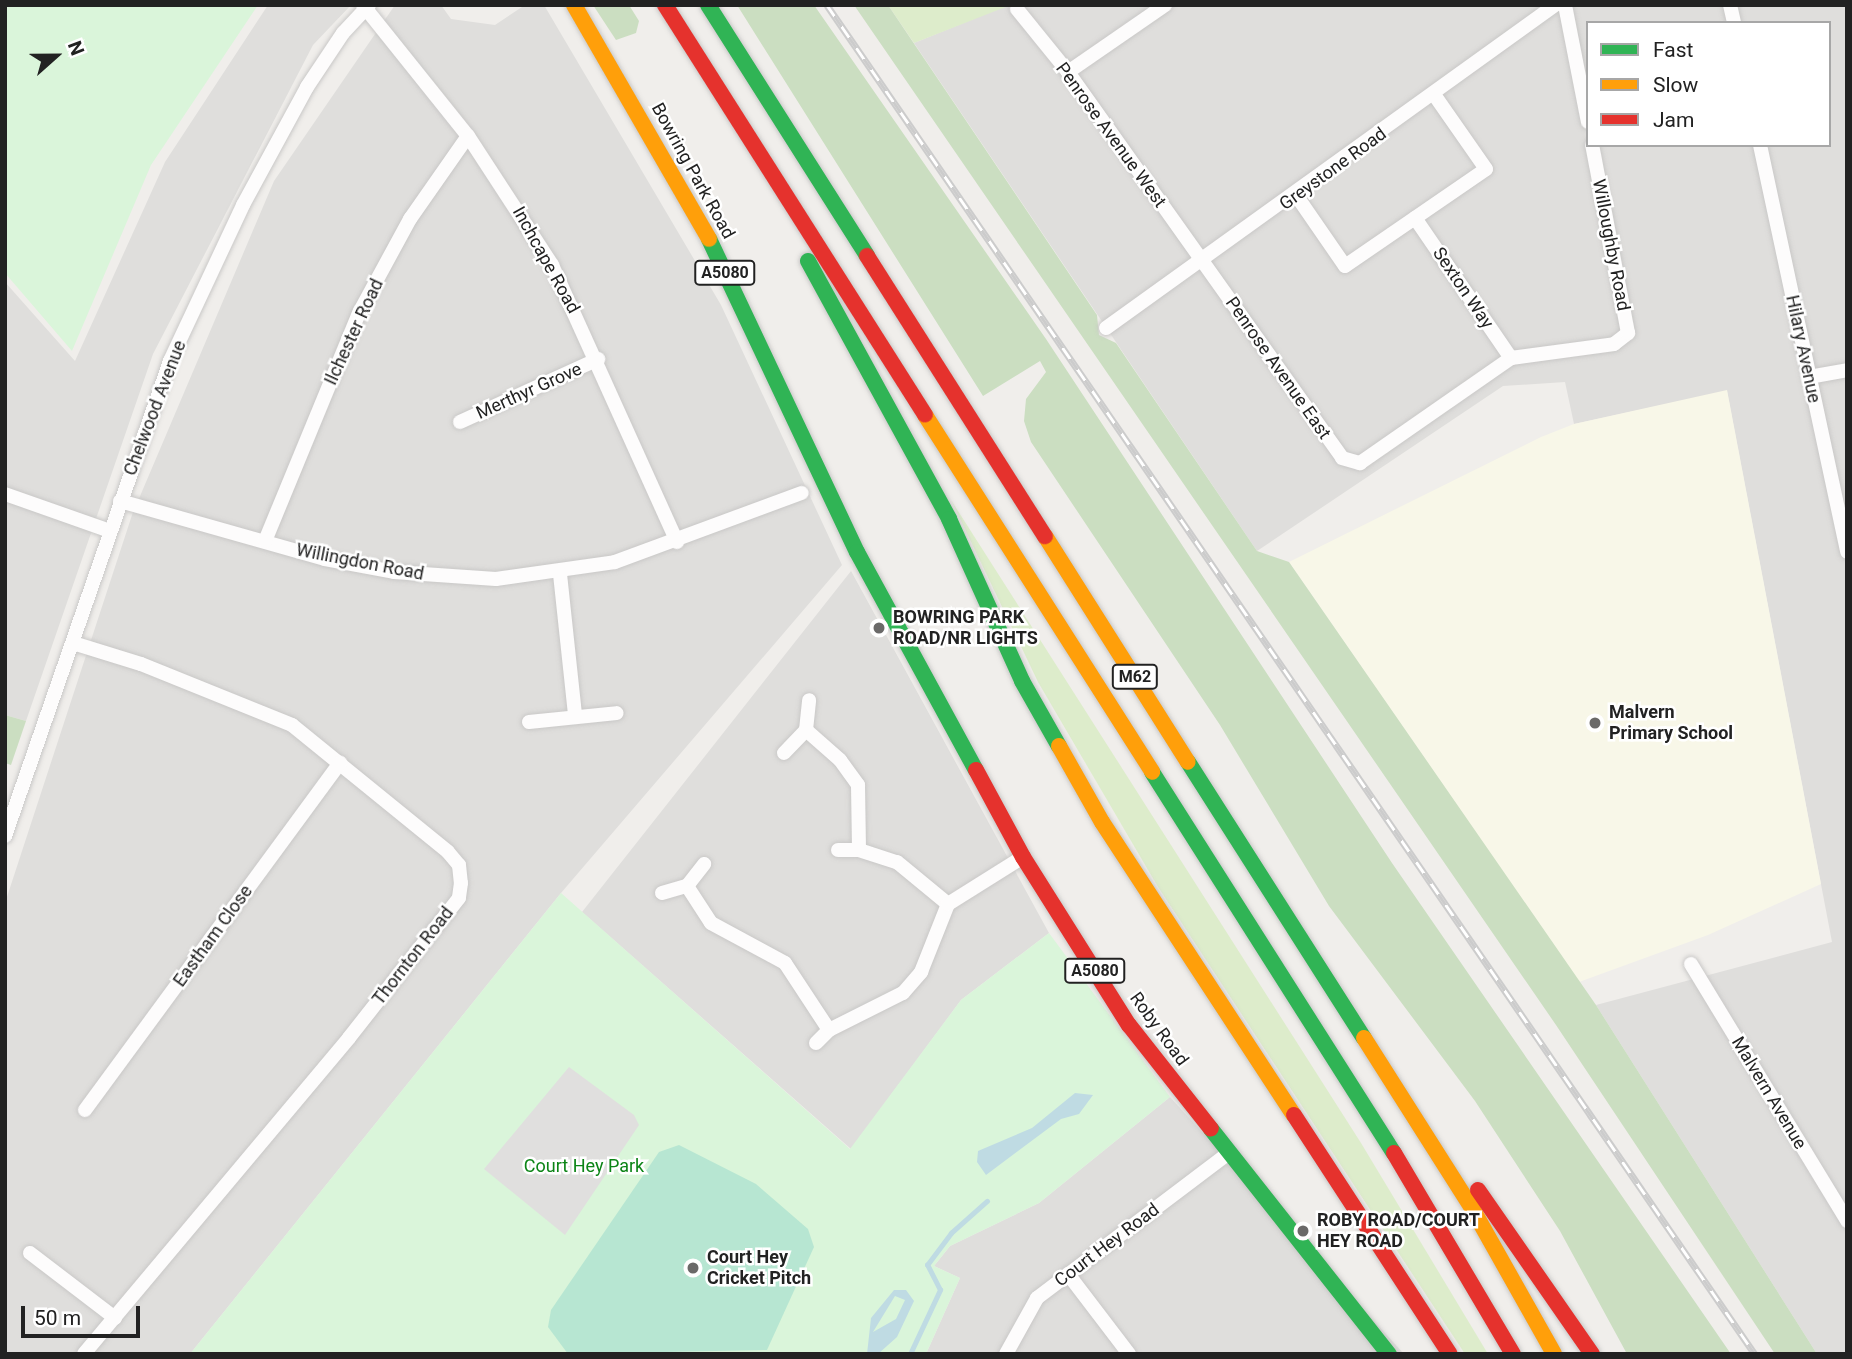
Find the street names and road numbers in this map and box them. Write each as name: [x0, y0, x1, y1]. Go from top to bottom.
street label: Penrose Avenue West: [1051, 58, 1171, 212]
street label: Bowring Park Road: [647, 99, 739, 243]
street label: Greystone Road: [1275, 123, 1391, 215]
street label: Willoughby Road: [1588, 177, 1634, 313]
street label: Inchcape Road: [508, 203, 584, 317]
street label: Sexton Way: [1428, 243, 1498, 333]
road number: A5080: [694, 260, 756, 286]
street label: Ilchester Road: [320, 275, 388, 389]
street label: Penrose Avenue East: [1221, 293, 1335, 443]
street label: Hilary Avenue: [1781, 293, 1825, 405]
street label: Chelwood Avenue: [119, 337, 191, 479]
street label: Merthyr Grove: [473, 358, 585, 424]
street label: Willingdon Road: [294, 539, 426, 585]
road number: M62: [1110, 664, 1160, 690]
street label: Eastham Close: [169, 881, 257, 991]
street label: Thornton Road: [368, 903, 458, 1009]
road number: A5080: [1064, 959, 1126, 984]
street label: Roby Road: [1125, 988, 1193, 1070]
street label: Malvern Avenue: [1727, 1033, 1811, 1153]
street label: Court Hey Road: [1050, 1199, 1164, 1291]

